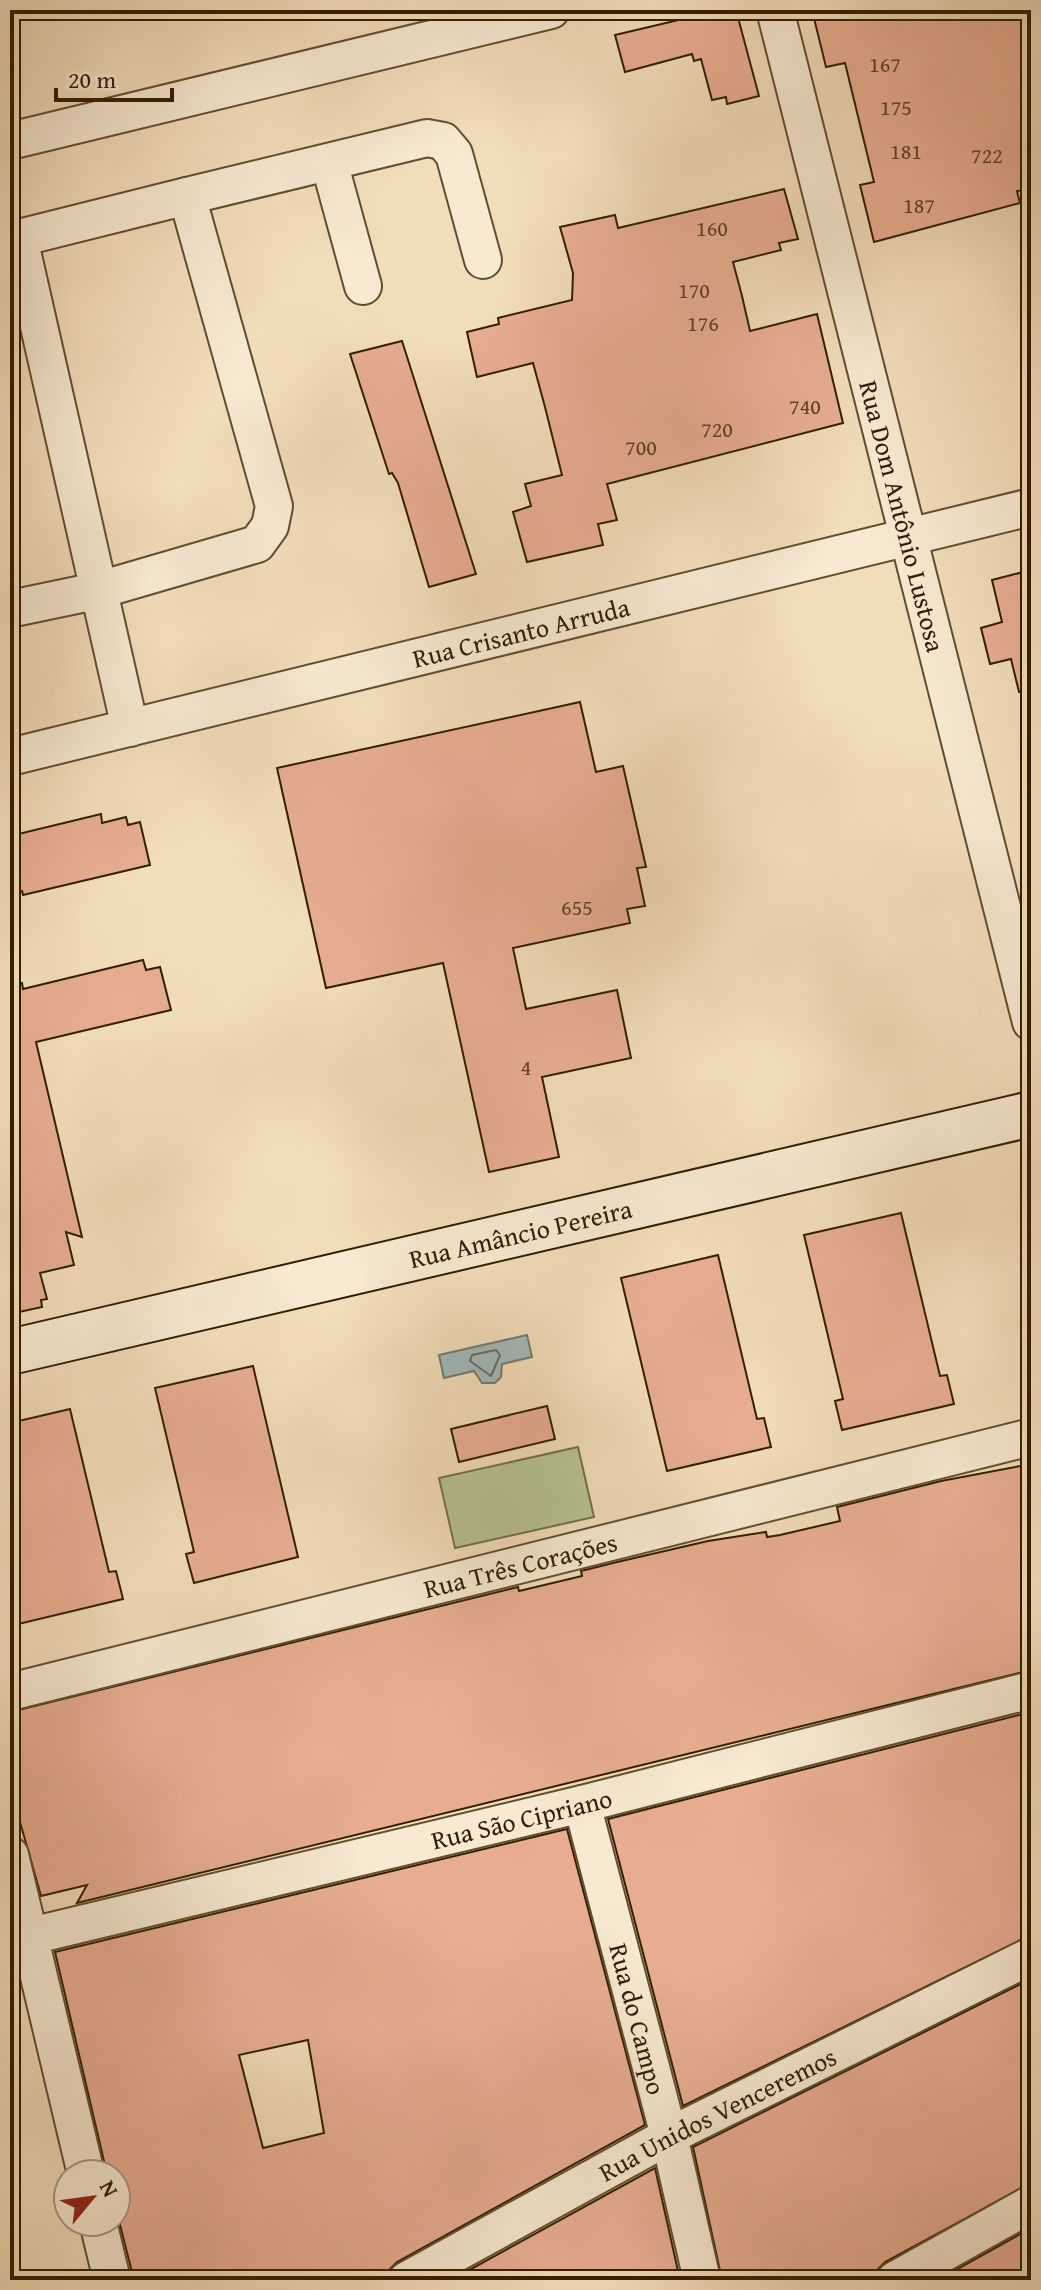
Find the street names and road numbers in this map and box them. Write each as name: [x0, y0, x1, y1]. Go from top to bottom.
street label: Rua Dom Antônio Lustosa: [850, 376, 956, 657]
street label: Rua Crisanto Arruda: [408, 586, 634, 677]
street label: Rua Amâncio Pereira: [405, 1188, 636, 1278]
street label: Rua Três Corações: [419, 1522, 621, 1607]
street label: Rua São Cipriano: [427, 1778, 616, 1859]
street label: Rua do Campo: [600, 1939, 677, 2099]
street label: Rua Unidos Venceremos: [591, 2036, 843, 2191]

